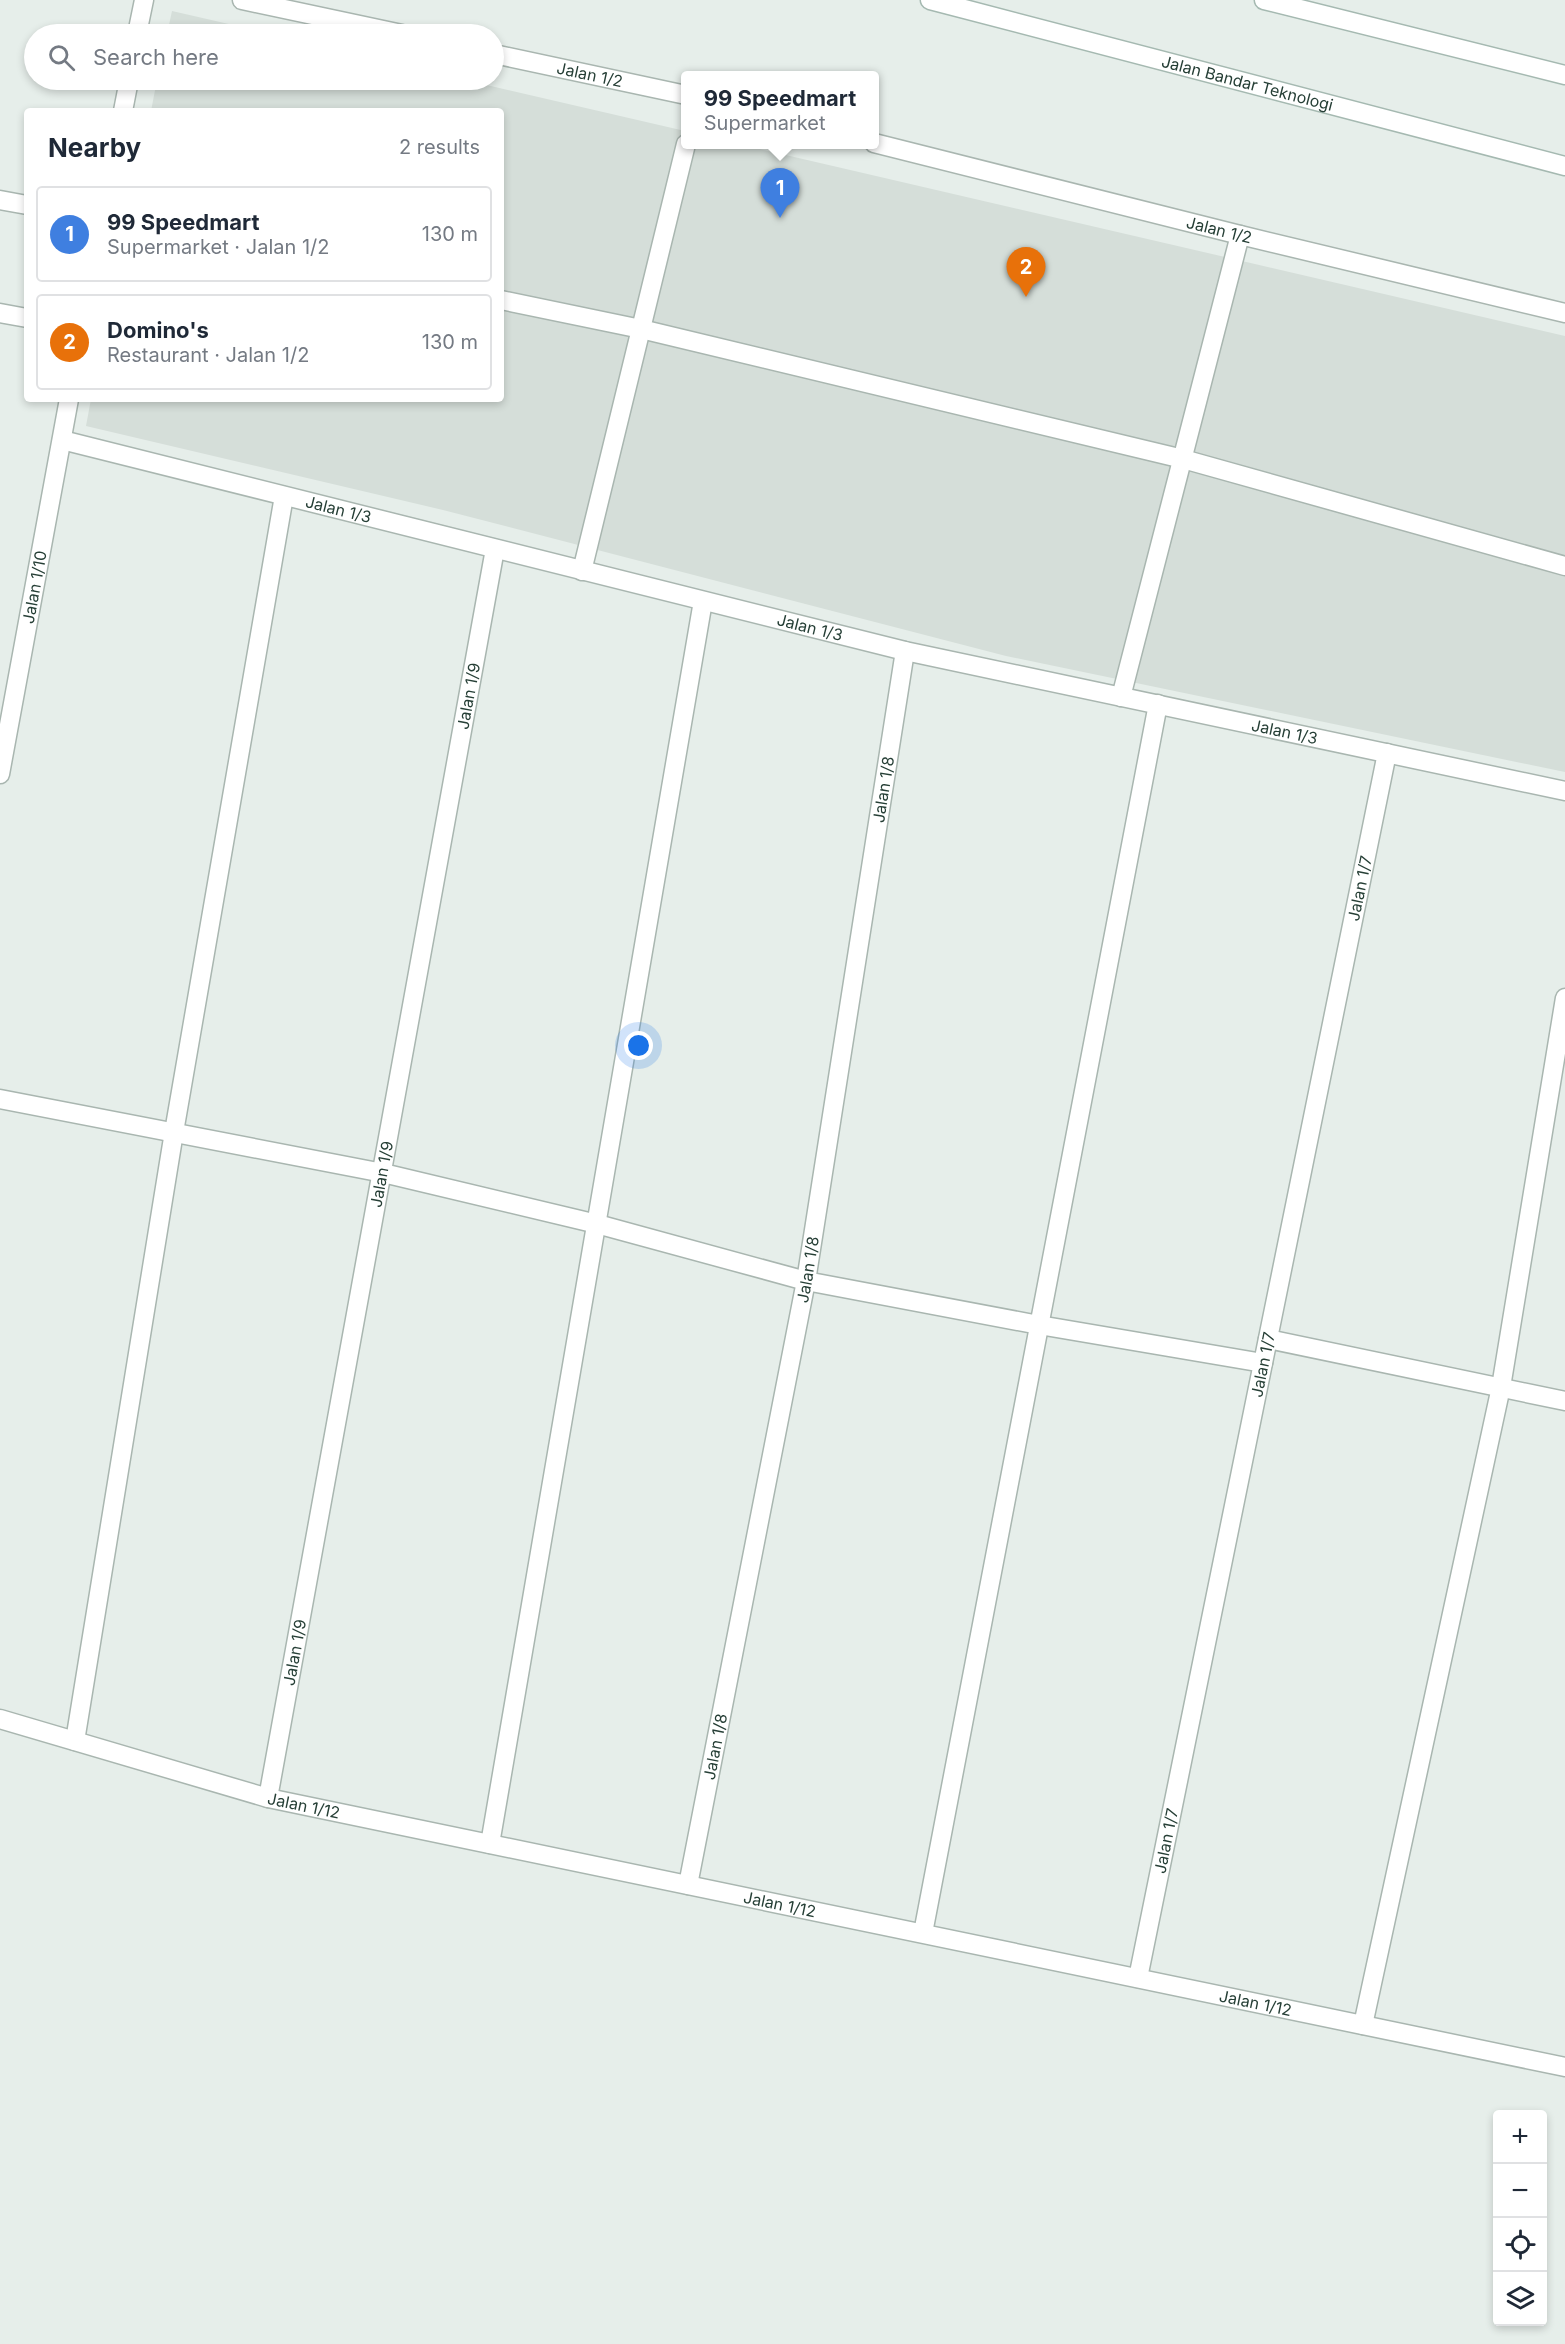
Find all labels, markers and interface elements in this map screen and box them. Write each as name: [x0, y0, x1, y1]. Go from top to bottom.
search box: [24, 24, 504, 90]
icon: search: [45, 41, 78, 74]
text: Search here: [93, 44, 219, 70]
street label: Jalan Bandar Teknologi: [1159, 51, 1335, 115]
street label: Jalan 1/2: [555, 58, 625, 91]
popup: [681, 71, 879, 149]
text: 99 Speedmart: [704, 85, 856, 111]
text: Supermarket: [704, 111, 826, 135]
text: Nearby: [48, 132, 141, 163]
text: 2 results: [399, 135, 480, 159]
pin: 1: [760, 168, 800, 218]
text: 99 Speedmart: [107, 209, 259, 235]
street label: Jalan 1/2: [1184, 212, 1254, 248]
text: 1: [65, 222, 74, 246]
text: 130 m: [422, 222, 478, 246]
text: Supermarket · Jalan 1/2: [107, 235, 329, 259]
pin: 2: [1006, 248, 1046, 297]
text: Domino's: [107, 317, 209, 343]
text: 2: [63, 330, 76, 354]
text: 130 m: [422, 330, 478, 354]
text: Restaurant · Jalan 1/2: [107, 343, 309, 367]
street label: Jalan 1/3: [303, 491, 373, 527]
street label: Jalan 1/10: [18, 549, 51, 625]
street label: Jalan 1/3: [775, 609, 845, 645]
street label: Jalan 1/9: [452, 661, 484, 731]
street label: Jalan 1/3: [1250, 715, 1319, 748]
street label: Jalan 1/8: [868, 755, 898, 824]
street label: Jalan 1/7: [1343, 854, 1376, 923]
your location: [624, 1031, 653, 1060]
street label: Jalan 1/9: [366, 1139, 397, 1209]
street label: Jalan 1/8: [792, 1235, 823, 1304]
street label: Jalan 1/7: [1246, 1330, 1279, 1399]
street label: Jalan 1/9: [279, 1618, 310, 1687]
street label: Jalan 1/8: [699, 1712, 731, 1781]
street label: Jalan 1/12: [266, 1788, 342, 1823]
street label: Jalan 1/7: [1149, 1806, 1182, 1875]
street label: Jalan 1/12: [742, 1887, 818, 1921]
street label: Jalan 1/12: [1218, 1986, 1294, 2020]
map controls: [1493, 2110, 1547, 2326]
button: +: [1493, 2110, 1547, 2164]
button: −: [1493, 2164, 1547, 2218]
button: locate: [1493, 2218, 1547, 2272]
button: layers: [1493, 2272, 1547, 2326]

